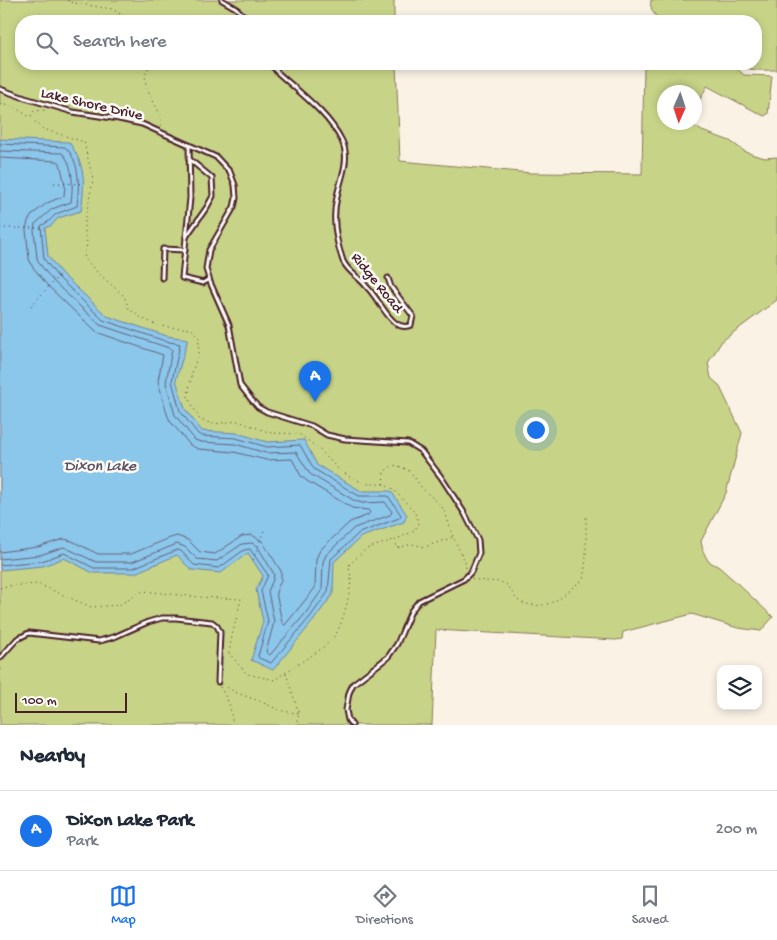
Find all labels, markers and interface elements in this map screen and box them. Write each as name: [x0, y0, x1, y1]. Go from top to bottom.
search box: [15, 15, 762, 70]
icon: search: [33, 29, 61, 57]
text: Search here: [73, 31, 167, 54]
street label: Lake Shore Drive: [39, 84, 144, 125]
north arrow: [657, 85, 702, 130]
street label: Ridge Road: [347, 249, 407, 318]
pin: A: [299, 361, 331, 402]
your location: [523, 417, 549, 443]
water label: Dixon Lake: [64, 458, 137, 477]
map controls: [717, 665, 762, 710]
button: layers: [717, 665, 762, 710]
scale bar: [15, 690, 128, 713]
text: 100 m: [22, 693, 57, 710]
text: Nearby: [20, 745, 85, 770]
text: Dixon Lake Park: [67, 810, 193, 833]
text: A: [31, 821, 41, 840]
text: 200 m: [716, 821, 757, 840]
text: Park: [67, 833, 98, 852]
tab: Map: [109, 882, 137, 929]
tab: Directions: [356, 882, 413, 929]
tab: Saved: [632, 882, 668, 929]

